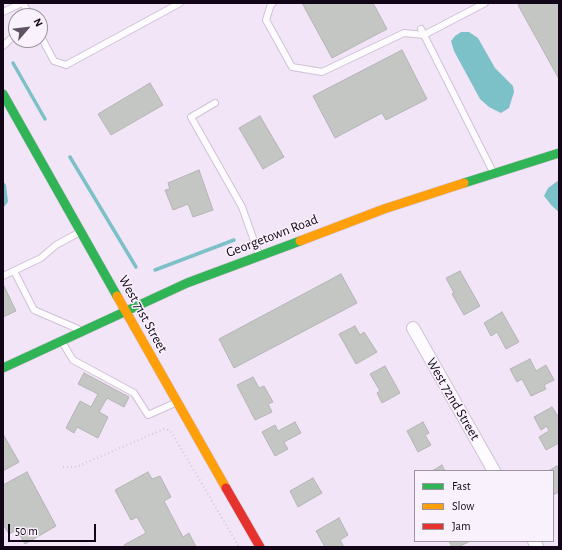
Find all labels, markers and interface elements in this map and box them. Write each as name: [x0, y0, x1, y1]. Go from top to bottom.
north arrow: [8, 8, 48, 48]
text: N: [32, 17, 45, 29]
street label: Georgetown Road: [224, 211, 320, 261]
street label: West 71st Street: [115, 272, 171, 356]
street label: West 72nd Street: [423, 355, 483, 443]
legend: [414, 470, 554, 542]
text: Fast: [452, 480, 471, 492]
text: Slow: [452, 500, 474, 512]
scale bar: [10, 516, 98, 542]
text: Jam: [452, 520, 471, 532]
text: 50 m: [15, 525, 38, 537]

